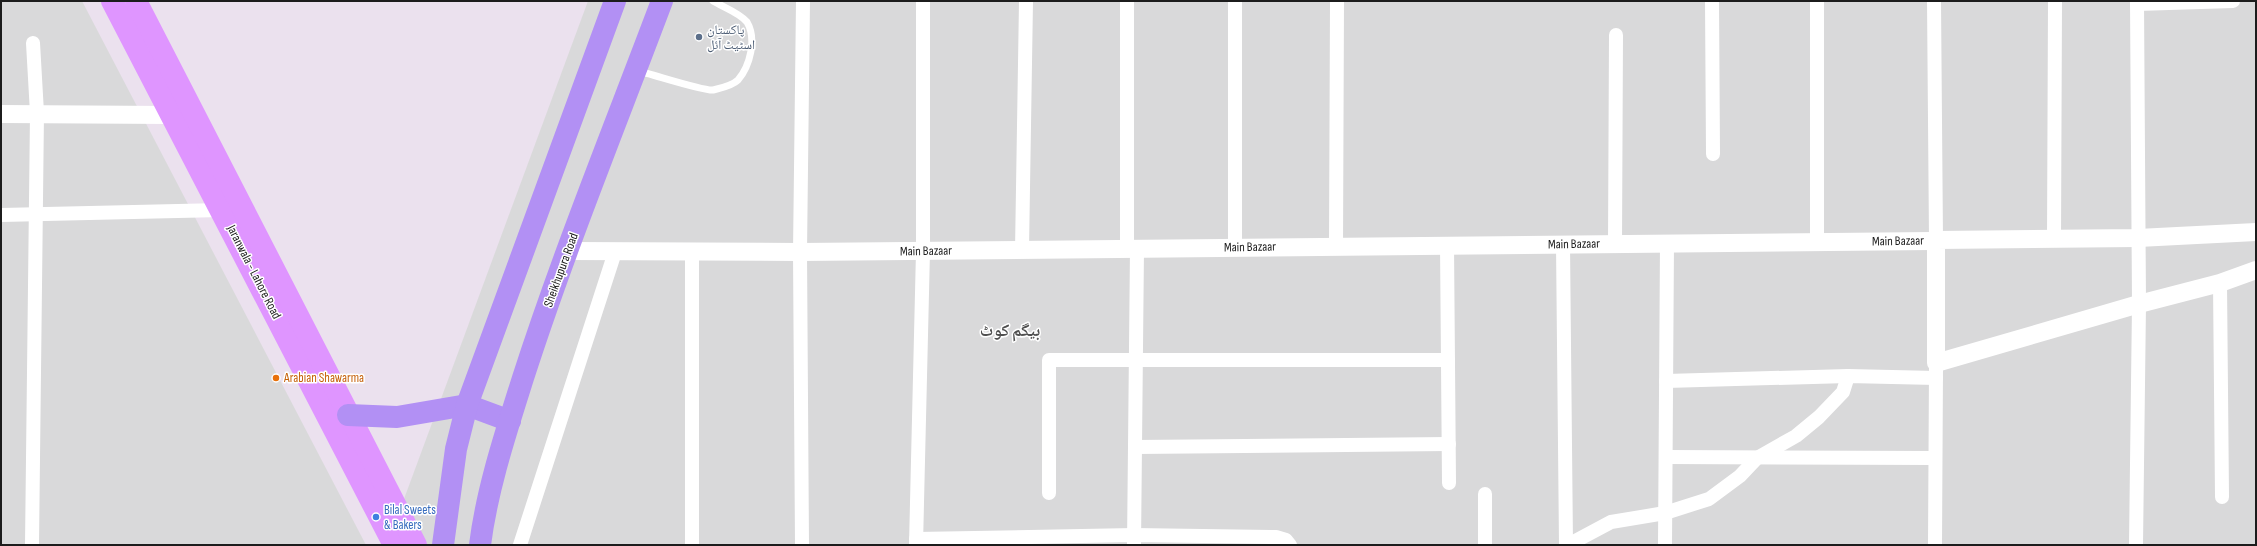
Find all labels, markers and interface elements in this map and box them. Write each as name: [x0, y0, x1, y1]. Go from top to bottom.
place label: پاکستان اسٹیٹ آئل: [707, 22, 755, 53]
marker: پاکستان اسٹیٹ آئل: [694, 32, 704, 42]
street label: Jaranwala - Lahore Road: [223, 221, 285, 322]
street label: Sheikhupura Road: [540, 231, 582, 309]
street label: Main Bazaar: [1872, 233, 1924, 249]
street label: Main Bazaar: [1548, 236, 1600, 252]
street label: Main Bazaar: [1224, 239, 1276, 255]
street label: Main Bazaar: [900, 243, 952, 259]
district label: بیگم کوٹ: [980, 321, 1040, 342]
place label: Arabian Shawarma: [283, 370, 364, 386]
marker: Arabian Shawarma: [271, 373, 281, 383]
place label: Bilal Sweets & Bakers: [384, 502, 436, 533]
marker: Bilal Sweets & Bakers: [371, 512, 381, 522]

